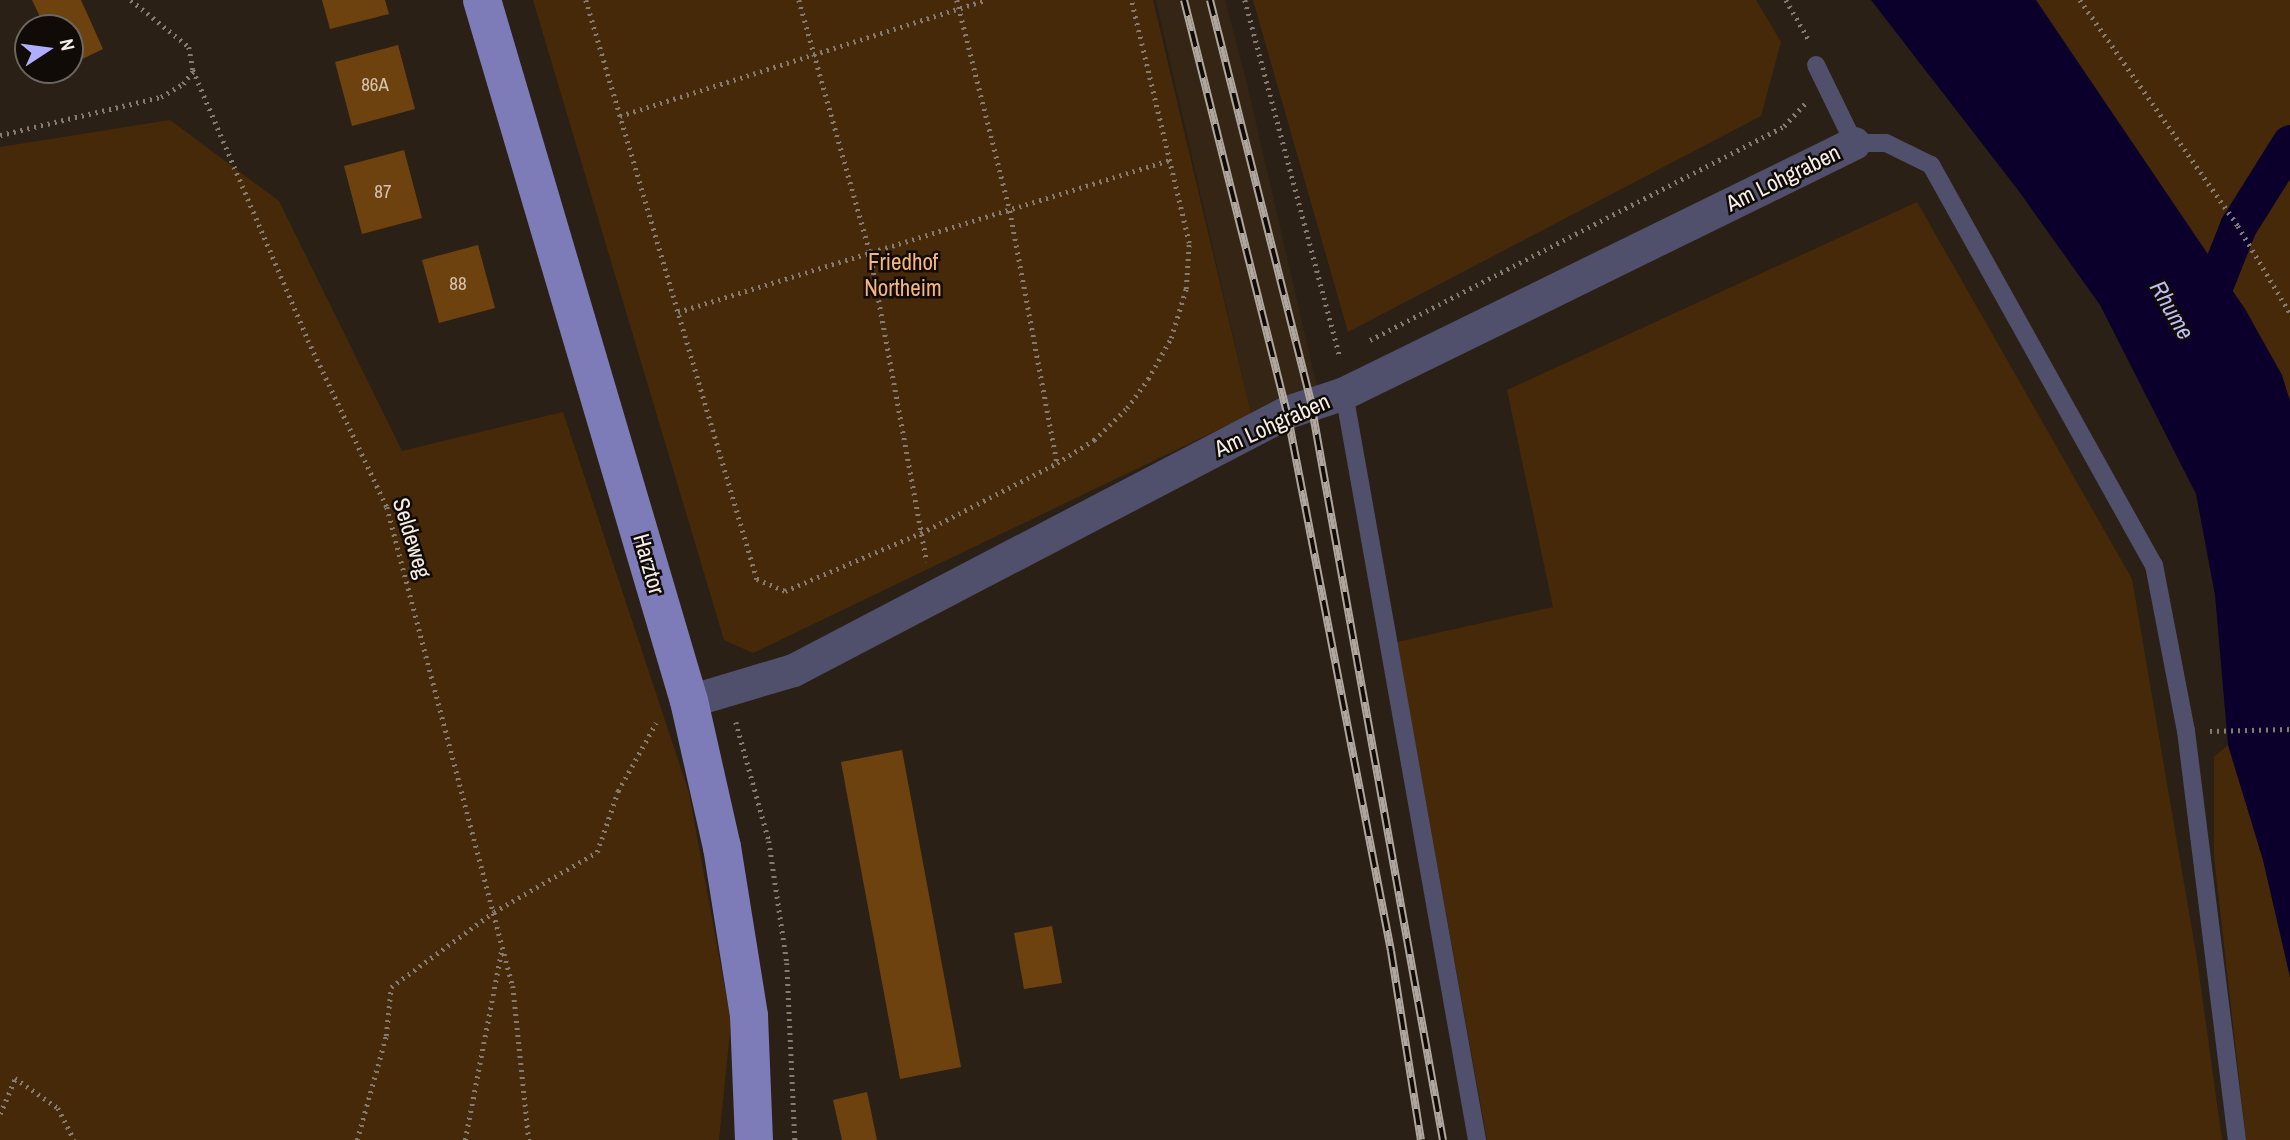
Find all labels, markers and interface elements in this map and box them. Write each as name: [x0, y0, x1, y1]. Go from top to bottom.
north arrow: [14, 14, 84, 84]
text: N: [54, 36, 81, 53]
house number: 86A: [361, 74, 389, 96]
street label: Am Lohgraben: [1721, 138, 1845, 218]
house number: 87: [374, 181, 392, 203]
park label: Friedhof Northeim: [864, 248, 942, 302]
house number: 88: [449, 273, 467, 295]
water label: Rhume: [2144, 275, 2200, 345]
street label: Am Lohgraben: [1210, 387, 1334, 463]
street label: Seldeweg: [387, 494, 437, 582]
street label: Harztor: [627, 530, 671, 598]

